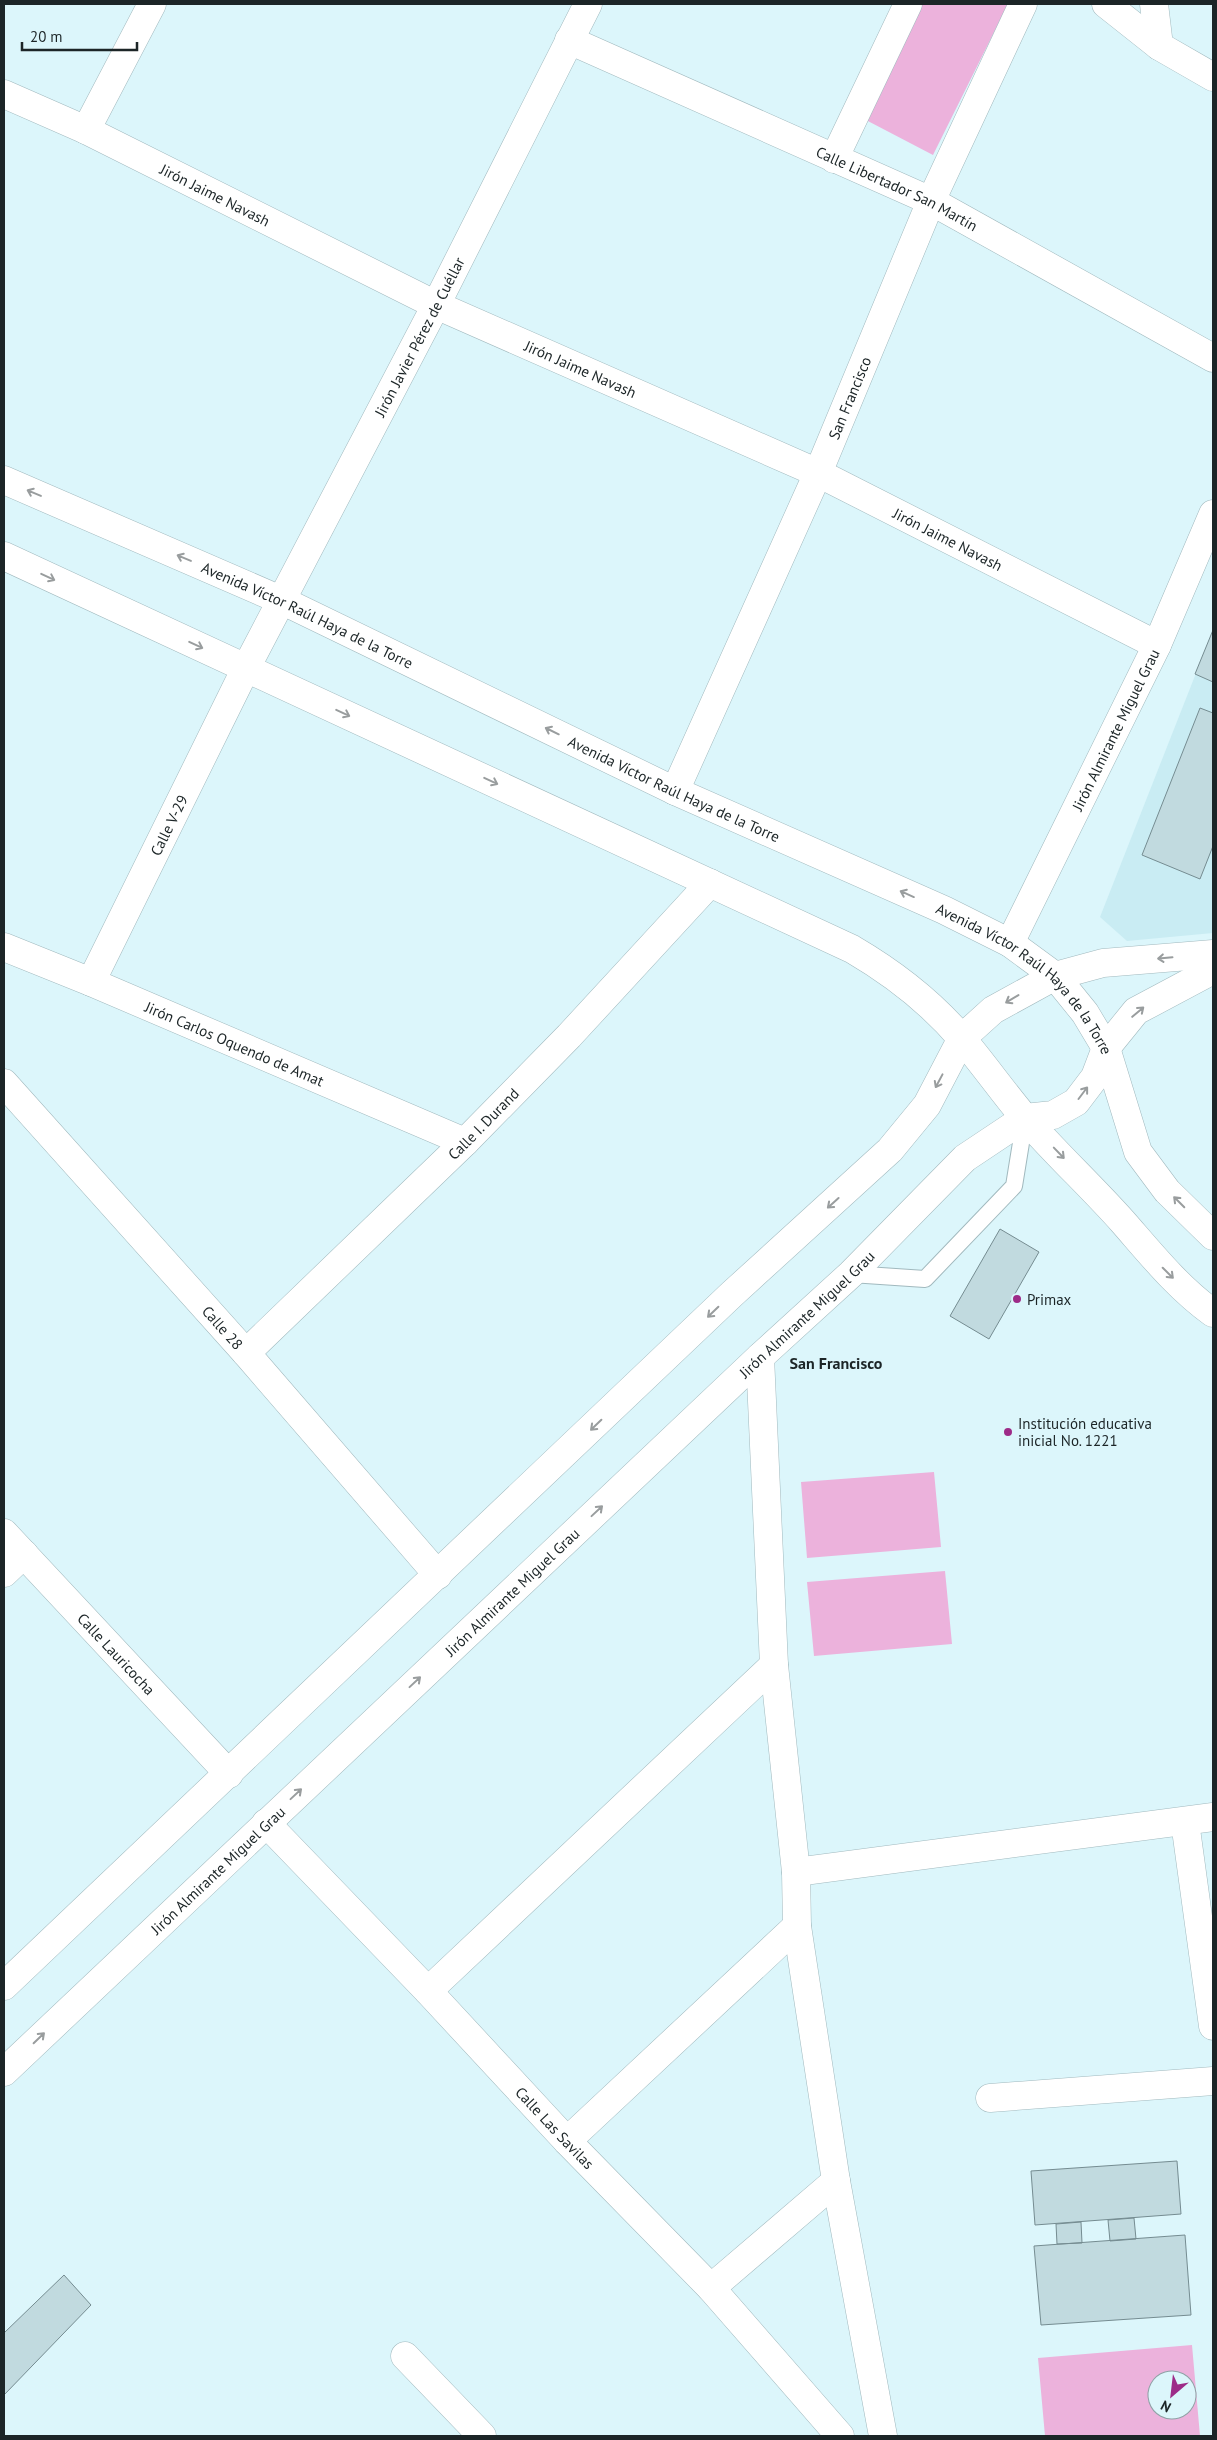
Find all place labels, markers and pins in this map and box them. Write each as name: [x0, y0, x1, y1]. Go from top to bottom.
place label: Primax: [1027, 1290, 1072, 1309]
marker: Primax: [1011, 1293, 1023, 1305]
place label: Institución educativa inicial No. 1221: [1018, 1414, 1152, 1450]
marker: Institución educativa inicial No. 1221: [1002, 1426, 1014, 1438]

